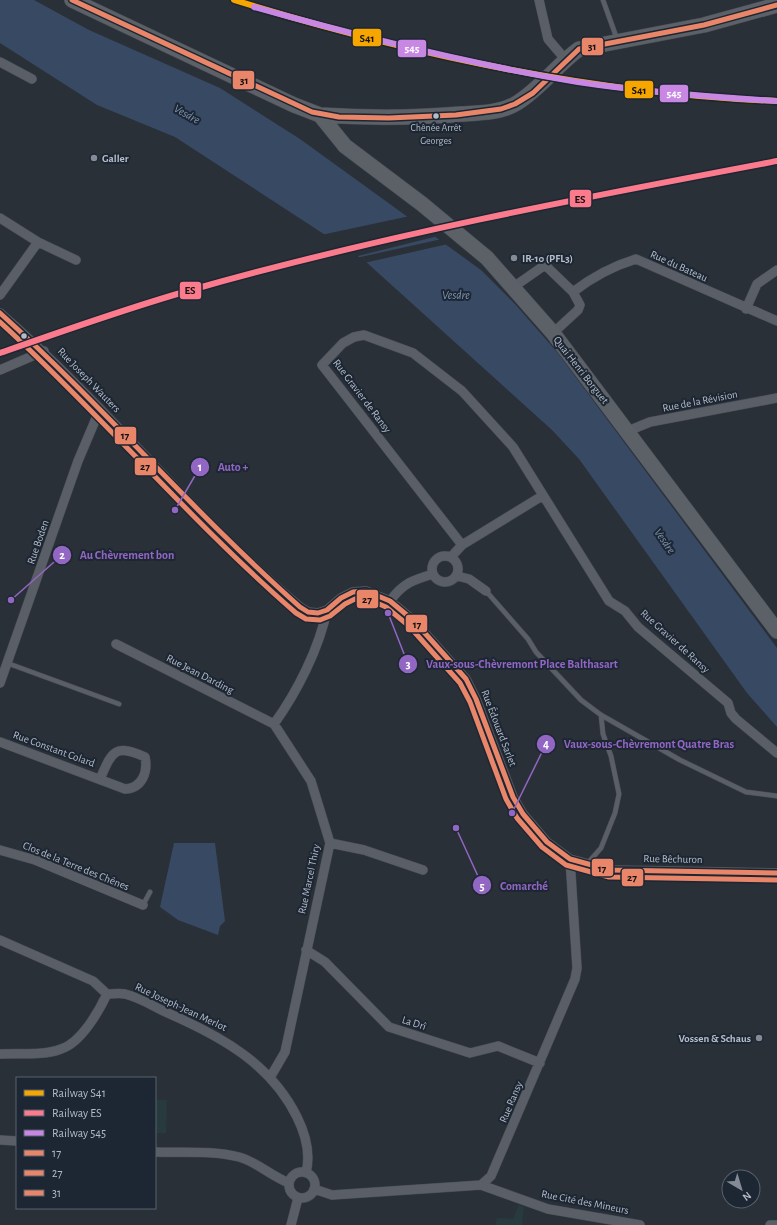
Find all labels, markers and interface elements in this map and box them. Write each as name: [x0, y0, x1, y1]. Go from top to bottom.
line badge: S41: [352, 28, 382, 47]
text: S41: [360, 33, 374, 44]
line badge: 31: [581, 37, 604, 56]
line badge: 545: [397, 39, 427, 58]
text: 31: [588, 41, 596, 52]
text: 545: [404, 43, 420, 54]
line badge: 31: [232, 70, 255, 90]
text: 31: [240, 75, 248, 86]
line badge: S41: [624, 80, 654, 99]
line badge: 545: [659, 84, 689, 103]
text: S41: [632, 85, 646, 96]
text: 545: [666, 88, 682, 99]
water label: Vesdre: [172, 102, 202, 126]
marker: Chênée Arrêt Georges: [431, 111, 441, 121]
place label: Chênée Arrêt Georges: [411, 123, 462, 146]
marker: Galler: [89, 153, 99, 163]
place label: Galler: [102, 153, 129, 164]
line badge: ES: [569, 189, 592, 208]
text: ES: [574, 194, 586, 205]
street label: Rue du Bateau: [649, 248, 710, 284]
marker: IR-10 (PFL3): [509, 253, 519, 263]
place label: IR-10 (PFL3): [522, 253, 573, 264]
line badge: ES: [179, 281, 202, 300]
text: ES: [184, 285, 196, 296]
water label: Vesdre: [442, 289, 470, 301]
unlabelled marker: [19, 331, 29, 341]
street label: Quai Henri Borguet: [551, 334, 611, 406]
street label: Rue Joseph Wauters: [55, 346, 123, 414]
street label: Rue Gravier de Ransy: [331, 357, 393, 435]
street label: Rue de la Révision: [661, 388, 739, 414]
line badge: 17: [114, 426, 137, 445]
text: 17: [121, 430, 130, 441]
callout: Auto +: [190, 455, 256, 479]
line badge: 27: [134, 457, 157, 476]
text: 27: [140, 461, 150, 472]
text: 1: [198, 461, 202, 473]
text: Auto +: [218, 461, 249, 473]
street label: Rue Boden: [25, 518, 51, 566]
water label: Vesdre: [652, 526, 678, 556]
callout: Au Chèvrement bon: [52, 543, 182, 567]
text: 2: [59, 549, 65, 561]
text: Au Chèvrement bon: [80, 549, 174, 561]
line badge: 27: [356, 589, 379, 609]
text: 27: [362, 594, 372, 605]
street label: Rue Gravier de Ransy: [638, 607, 712, 675]
line badge: 17: [405, 614, 428, 633]
text: 17: [413, 619, 422, 630]
street label: Rue Jean Darding: [164, 652, 236, 696]
callout: Vaux-sous-Chèvremont Place Balthasart: [398, 652, 626, 676]
text: 3: [405, 658, 411, 670]
text: Vaux-sous-Chèvremont Place Balthasart: [426, 658, 618, 670]
street label: Rue Édouard Sarlet: [479, 688, 520, 768]
street label: Rue Constant Colard: [12, 729, 97, 769]
callout: Vaux-sous-Chèvremont Quatre Bras: [536, 732, 742, 756]
text: 4: [543, 738, 549, 750]
text: Vaux-sous-Chèvremont Quatre Bras: [564, 738, 735, 751]
street label: Clos de la Terre des Chênes: [21, 840, 131, 892]
street label: Rue Marcel Thiry: [296, 843, 322, 915]
street label: Rue Bêchuron: [643, 853, 703, 865]
line badge: 17: [591, 858, 614, 877]
text: 17: [598, 863, 607, 874]
line badge: 27: [621, 868, 644, 887]
text: 27: [627, 872, 637, 883]
callout: Comarché: [472, 873, 556, 897]
text: 5: [479, 880, 485, 892]
text: Comarché: [500, 880, 548, 892]
street label: Rue Joseph-Jean Merlot: [133, 981, 229, 1033]
street label: La Drî: [401, 1014, 428, 1032]
place label: Vossen & Schaus: [678, 1033, 751, 1044]
marker: Vossen & Schaus: [754, 1033, 764, 1043]
legend: [16, 1077, 156, 1209]
street label: Rue Ransy: [497, 1079, 525, 1124]
text: Railway S41: [52, 1087, 106, 1100]
text: Railway ES: [52, 1107, 102, 1120]
text: Railway 545: [52, 1127, 106, 1140]
text: 17: [52, 1147, 61, 1159]
text: 27: [52, 1167, 62, 1179]
north arrow: [721, 1169, 761, 1209]
text: 31: [52, 1187, 61, 1199]
street label: Rue Cité des Mineurs: [540, 1188, 630, 1216]
text: N: [740, 1190, 753, 1203]

